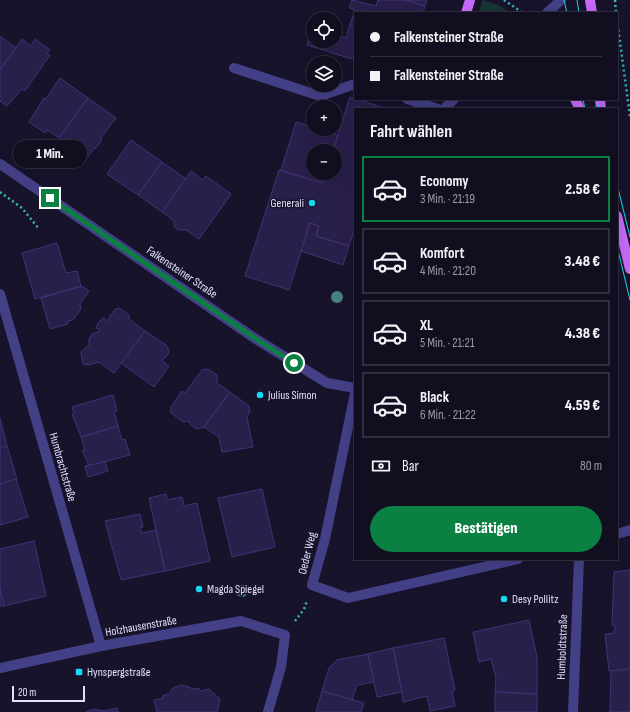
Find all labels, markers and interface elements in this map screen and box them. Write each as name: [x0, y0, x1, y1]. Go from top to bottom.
map controls: [306, 12, 342, 180]
button: locate: [306, 12, 342, 48]
text: Falkensteiner Straße: [394, 28, 504, 47]
button: layers: [306, 56, 342, 92]
text: Falkensteiner Straße: [394, 66, 504, 85]
button: +: [306, 100, 342, 136]
text: Fahrt wählen: [370, 121, 452, 142]
callout: 1 Min.: [13, 140, 87, 168]
button: −: [306, 144, 342, 180]
text: 1 Min.: [36, 146, 64, 162]
icon: car: [372, 171, 408, 207]
text: Economy: [420, 172, 469, 191]
text: 2.58 €: [565, 180, 600, 199]
route end: [41, 189, 59, 207]
text: 3 Min. · 21:19: [420, 191, 475, 207]
place label: Generali: [271, 196, 304, 211]
marker: Generali: [307, 198, 317, 208]
street label: Falkensteiner Straße: [143, 243, 220, 302]
icon: car: [372, 243, 408, 279]
text: Komfort: [420, 244, 464, 263]
text: 3.48 €: [565, 252, 600, 271]
text: 4 Min. · 21:20: [420, 263, 476, 279]
icon: car: [372, 315, 408, 351]
text: XL: [420, 316, 433, 335]
text: 4.38 €: [565, 324, 600, 343]
text: 5 Min. · 21:21: [420, 335, 475, 351]
route start: [285, 354, 303, 372]
icon: car: [372, 387, 408, 423]
place label: Julius Simon: [267, 388, 317, 403]
text: Black: [420, 388, 449, 407]
marker: Julius Simon: [255, 390, 265, 400]
text: 4.59 €: [565, 396, 600, 415]
text: 6 Min. · 21:22: [420, 407, 476, 423]
street label: Humbrachtstraße: [46, 431, 80, 503]
icon: cash: [370, 455, 392, 477]
text: Bar: [402, 457, 419, 476]
text: 80 m: [580, 458, 602, 474]
button: Bestätigen: [370, 506, 602, 552]
street label: Oeder Weg: [295, 530, 320, 576]
place label: Magda Spiegel: [207, 582, 264, 597]
marker: Magda Spiegel: [194, 584, 204, 594]
place label: Desy Pollitz: [512, 592, 559, 607]
marker: Desy Pollitz: [499, 594, 509, 604]
street label: Holzhausenstraße: [104, 613, 178, 640]
street label: Humboldtstraße: [554, 614, 571, 680]
place label: Hynspergstraße: [87, 665, 151, 680]
marker: Hynspergstraße: [74, 667, 84, 677]
scale bar: [12, 684, 85, 703]
text: 20 m: [18, 686, 36, 699]

